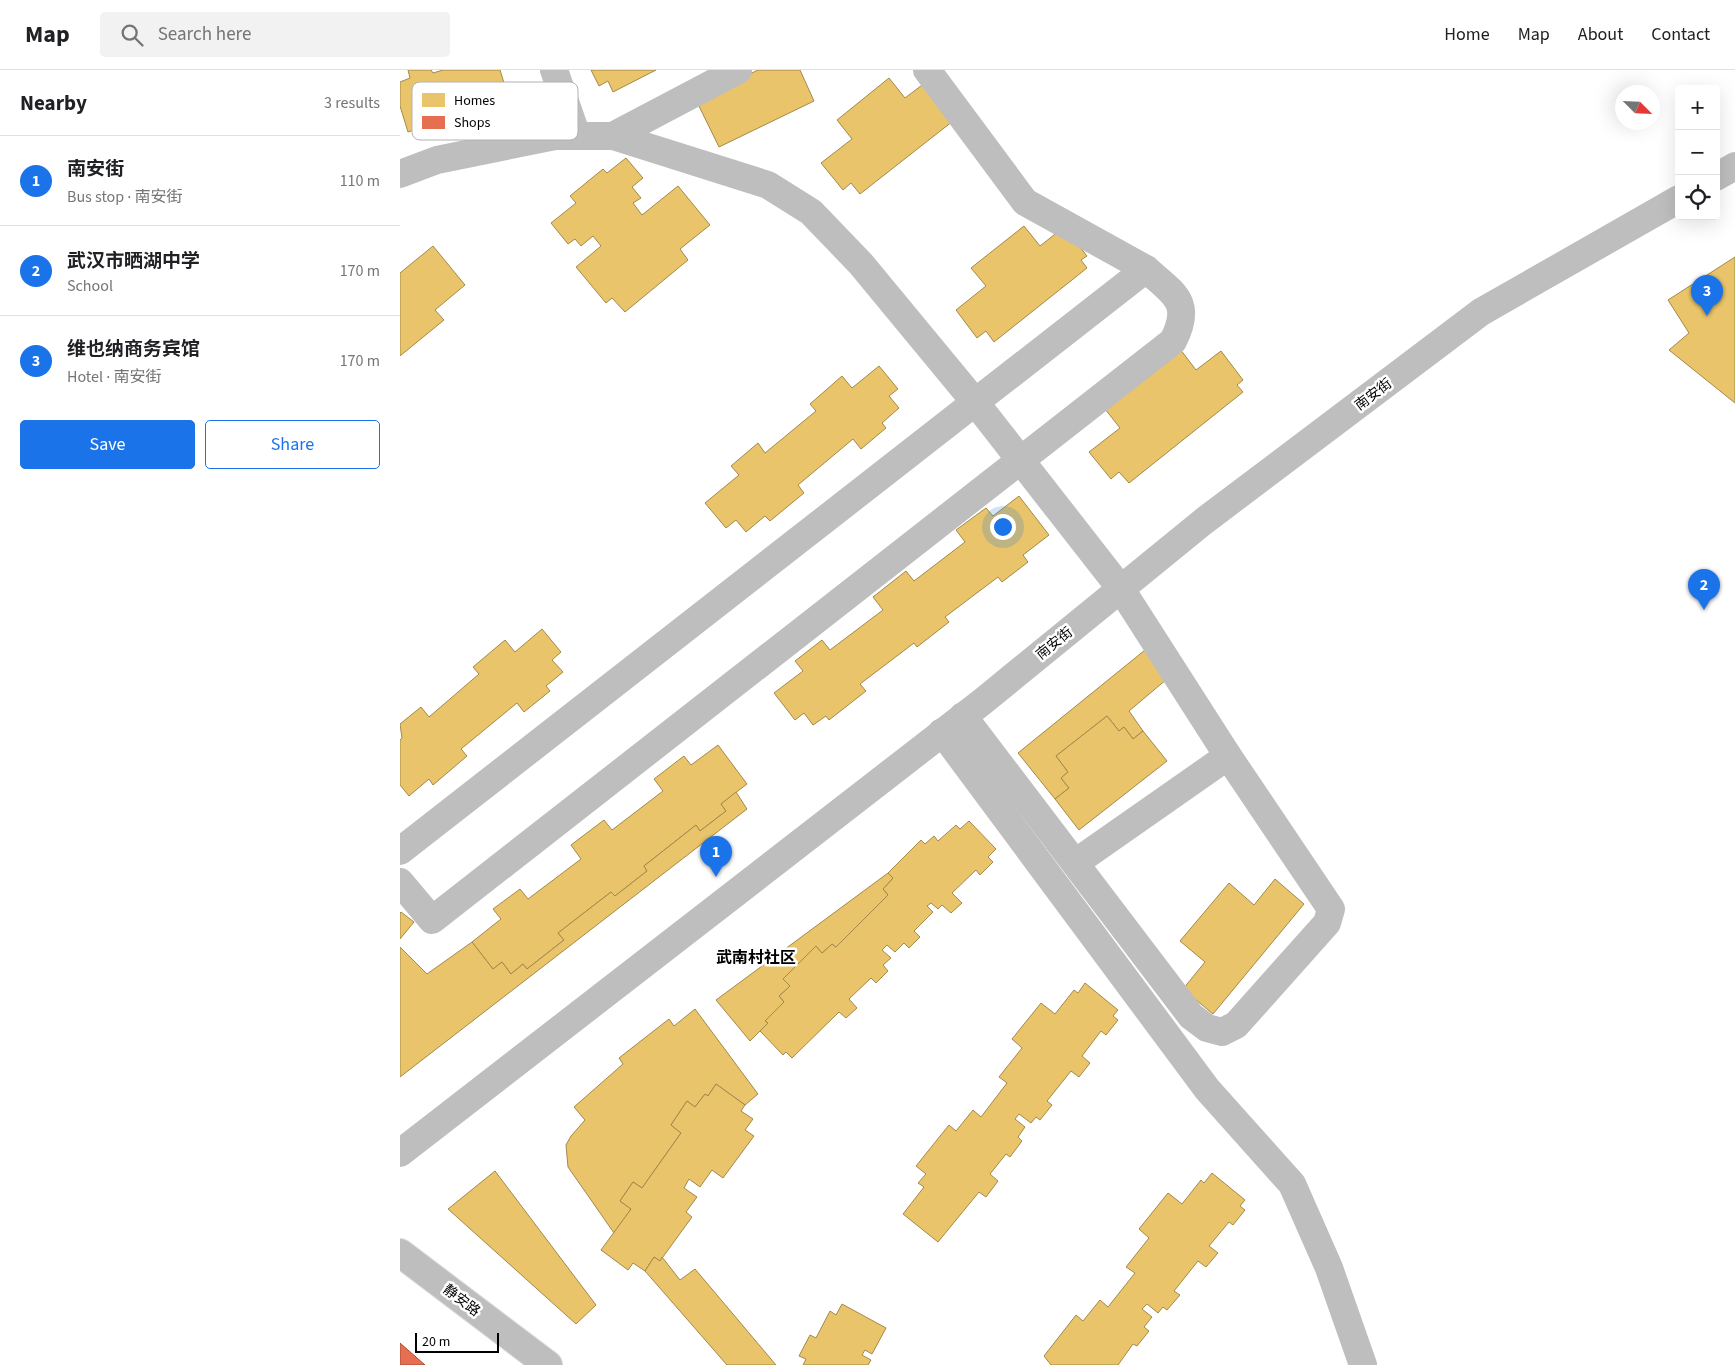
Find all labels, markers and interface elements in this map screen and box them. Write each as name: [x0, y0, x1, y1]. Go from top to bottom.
search box: [100, 12, 450, 57]
text: Map: [25, 17, 70, 52]
icon: search: [118, 21, 146, 49]
text: Search here: [158, 21, 251, 48]
text: Home: [1444, 22, 1490, 47]
text: Map: [1518, 22, 1550, 47]
text: About: [1578, 22, 1623, 47]
text: Contact: [1651, 22, 1710, 47]
legend: [412, 82, 578, 140]
north arrow: [1615, 85, 1660, 130]
map controls: [1675, 85, 1720, 220]
button: +: [1675, 85, 1720, 130]
text: Nearby: [20, 88, 87, 118]
text: Homes: [454, 91, 495, 111]
text: 3 results: [324, 92, 380, 114]
text: Shops: [454, 113, 490, 133]
button: −: [1675, 130, 1720, 175]
text: 南安街: [67, 156, 124, 183]
text: 1: [32, 170, 40, 192]
text: 110 m: [340, 170, 380, 192]
button: locate: [1675, 175, 1720, 220]
text: Bus stop · 南安街: [67, 186, 183, 208]
text: 武汉市晒湖中学: [67, 248, 200, 275]
text: 2: [32, 260, 40, 282]
text: 170 m: [340, 260, 380, 282]
text: School: [67, 275, 113, 297]
pin: 3: [1691, 275, 1723, 316]
text: 维也纳商务宾馆: [67, 336, 200, 363]
text: 3: [32, 350, 40, 372]
text: 170 m: [340, 350, 380, 372]
text: Hotel · 南安街: [67, 366, 161, 388]
street label: 南安街: [1351, 374, 1396, 415]
button: Save: [20, 420, 195, 469]
button: Share: [205, 420, 380, 469]
your location: [990, 514, 1016, 540]
pin: 2: [1688, 569, 1720, 610]
street label: 南安街: [1032, 623, 1077, 665]
pin: 1: [700, 836, 732, 877]
district label: 武南村社区: [716, 947, 796, 969]
street label: 静安路: [439, 1280, 484, 1321]
scale bar: [415, 1330, 499, 1353]
text: 20 m: [422, 1332, 450, 1352]

